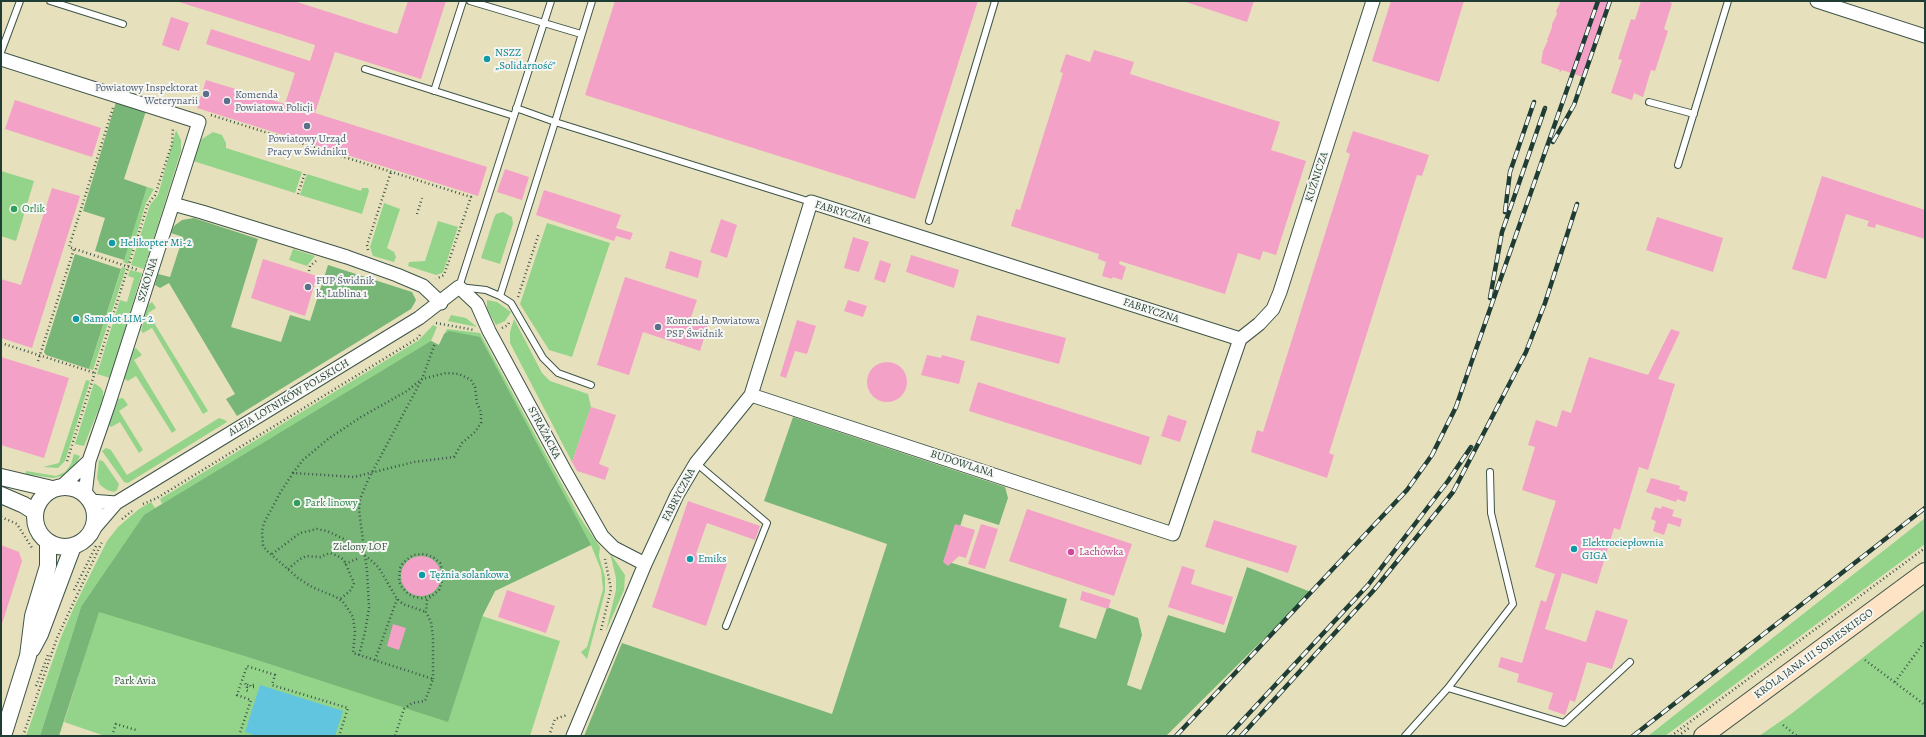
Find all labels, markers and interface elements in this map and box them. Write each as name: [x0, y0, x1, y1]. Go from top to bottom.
place label: NSZZ „Solidarność”: [495, 46, 556, 72]
marker: NSZZ „Solidarność”: [482, 54, 492, 64]
place label: Powiatowy Inspektorat Weterynarii: [95, 81, 198, 107]
place label: Komenda Powiatowa Policji: [235, 88, 313, 114]
marker: Powiatowy Inspektorat Weterynarii: [201, 89, 211, 99]
marker: Komenda Powiatowa Policji: [222, 96, 232, 106]
marker: Powiatowy Urząd Pracy w Świdniku: [302, 121, 312, 131]
place label: Powiatowy Urząd Pracy w Świdniku: [267, 132, 347, 158]
street label: KUŹNICZA: [1303, 150, 1331, 204]
street label: FABRYCZNA: [813, 198, 873, 228]
place label: Orlik: [22, 202, 45, 216]
marker: Orlik: [9, 204, 19, 214]
place label: Helikopter Mi-2: [120, 236, 192, 250]
marker: Helikopter Mi-2: [107, 238, 117, 248]
street label: SZKOLNA: [135, 256, 161, 304]
place label: FUP Świdnik k. Lublina 1: [316, 274, 374, 300]
marker: FUP Świdnik k. Lublina 1: [303, 282, 313, 292]
street label: FABRYCZNA: [1121, 296, 1181, 326]
place label: Samolot LIM- 2: [84, 312, 153, 326]
marker: Samolot LIM- 2: [71, 314, 81, 324]
place label: Komenda Powiatowa PSP Świdnik: [666, 314, 760, 340]
marker: Komenda Powiatowa PSP Świdnik: [653, 322, 663, 332]
street label: ALEJA LOTNIKÓW POLSKICH: [226, 357, 352, 439]
street label: STRAŻACKA: [525, 404, 563, 462]
street label: BUDOWLANA: [929, 448, 995, 480]
street label: FABRYCZNA: [660, 466, 698, 524]
place label: Park linowy: [305, 496, 358, 510]
marker: Park linowy: [292, 498, 302, 508]
place label: Elektrociepłownia GIGA: [1582, 536, 1664, 562]
park label: Zielony LOF: [333, 540, 387, 554]
marker: Elektrociepłownia GIGA: [1569, 544, 1579, 554]
place label: Lachówka: [1079, 545, 1124, 559]
marker: Lachówka: [1066, 547, 1076, 557]
place label: Emiks: [698, 552, 726, 566]
marker: Emiks: [685, 554, 695, 564]
place label: Tężnia solankowa: [430, 568, 509, 582]
marker: Tężnia solankowa: [417, 570, 427, 580]
street label: KRÓLA JANA III SOBIESKIEGO: [1752, 606, 1876, 702]
park label: Park Avia: [114, 674, 156, 688]

